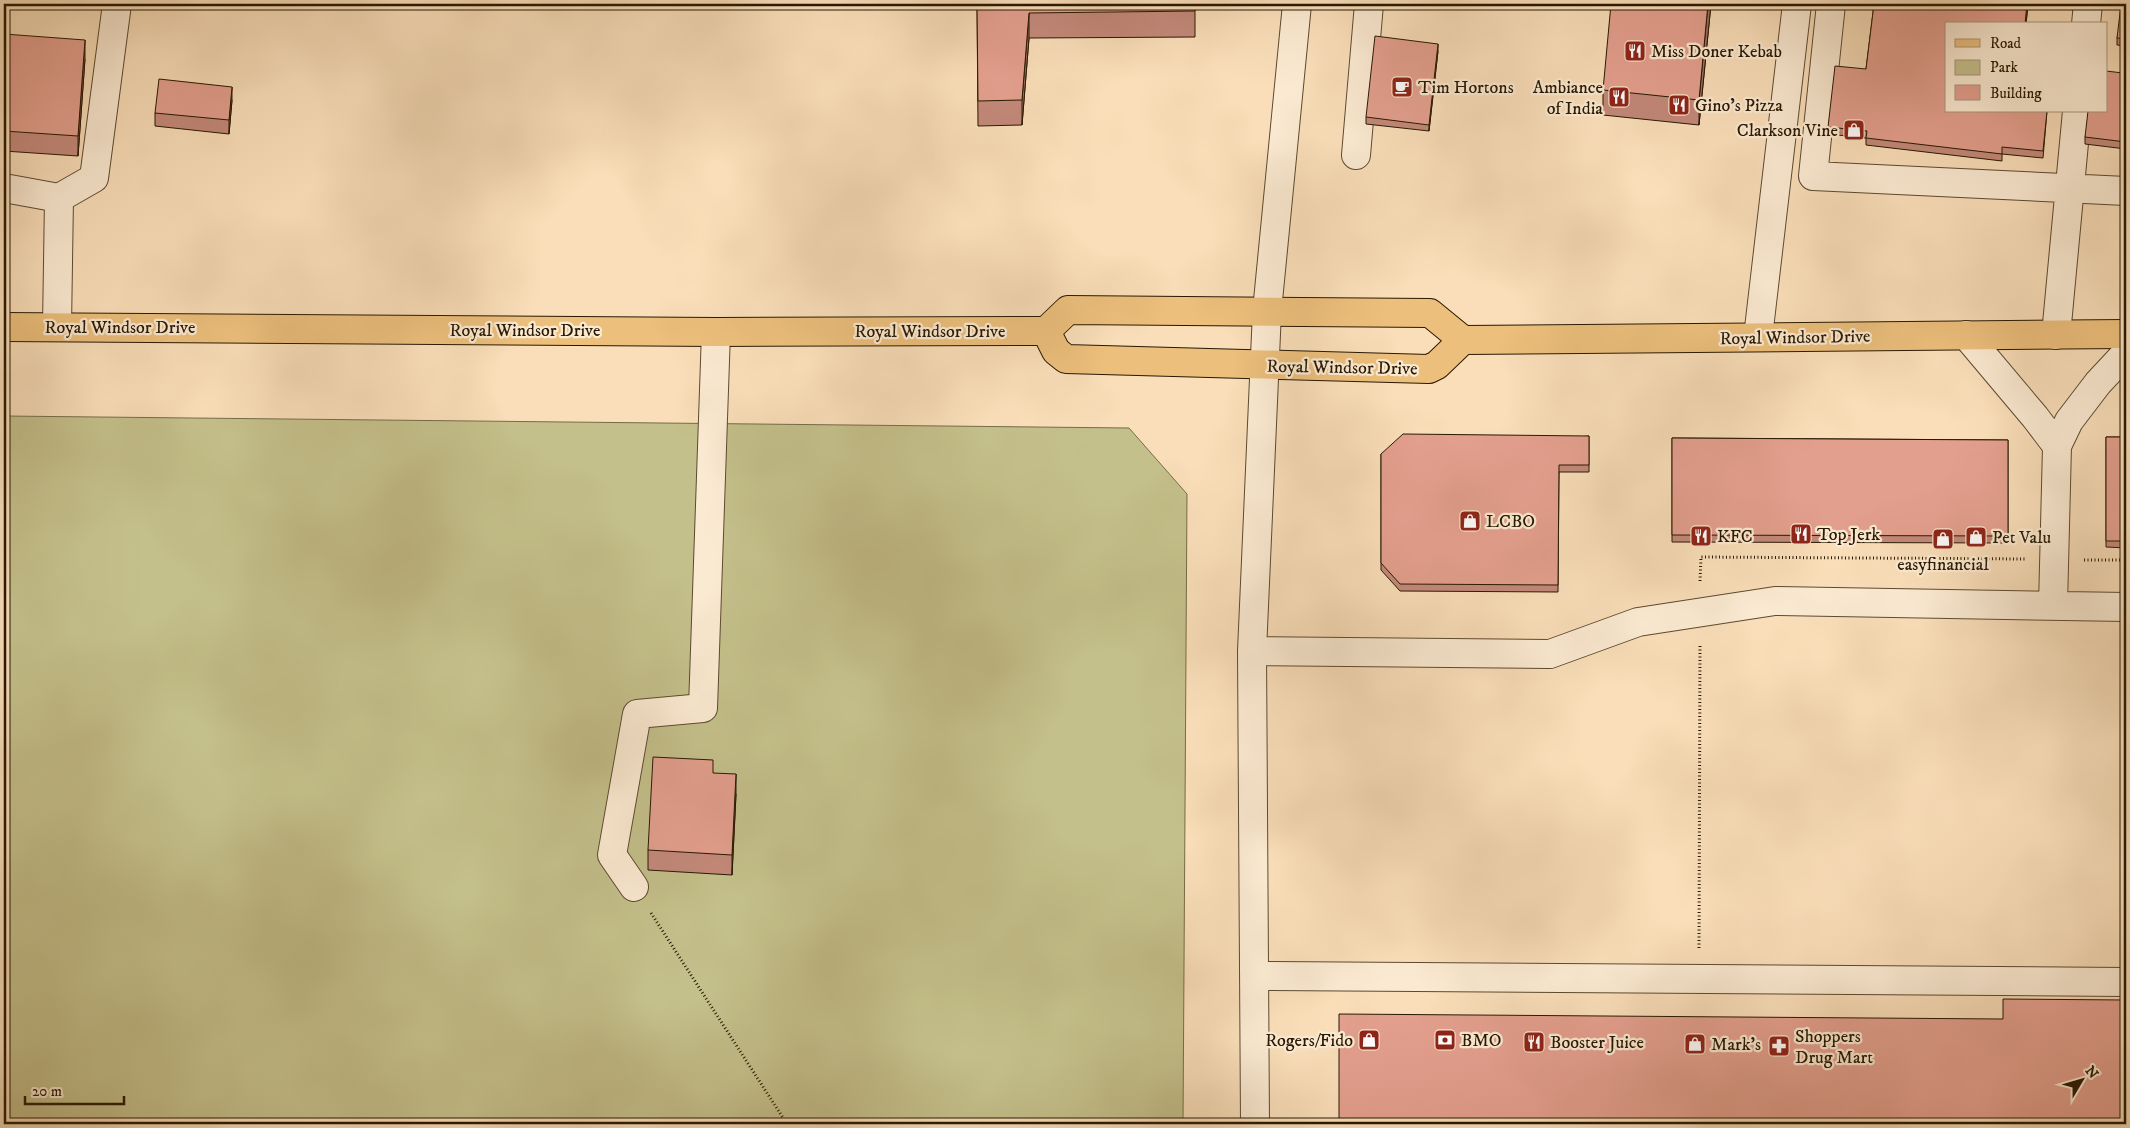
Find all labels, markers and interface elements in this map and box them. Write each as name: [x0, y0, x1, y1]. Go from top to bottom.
legend: [1945, 22, 2108, 112]
text: Road: [1990, 34, 2022, 53]
restaurant icon: Miss Doner Kebab: [1623, 39, 1647, 63]
place label: Miss Doner Kebab: [1651, 41, 1782, 63]
text: Park: [1990, 58, 2019, 77]
cafe icon: Tim Hortons: [1390, 75, 1414, 99]
place label: Tim Hortons: [1418, 77, 1514, 99]
place label: Ambiance of India: [1533, 77, 1603, 120]
text: Building: [1990, 84, 2042, 103]
restaurant icon: Ambiance of India: [1607, 85, 1631, 109]
restaurant icon: Gino's Pizza: [1667, 93, 1691, 117]
place label: Gino's Pizza: [1695, 95, 1783, 117]
shop icon: Clarkson Vine: [1842, 118, 1866, 142]
place label: Clarkson Vine: [1737, 120, 1838, 142]
street label: Royal Windsor Drive: [45, 317, 195, 339]
street label: Royal Windsor Drive: [450, 320, 600, 342]
street label: Royal Windsor Drive: [855, 321, 1005, 343]
street label: Royal Windsor Drive: [1719, 326, 1871, 350]
street label: Royal Windsor Drive: [1266, 356, 1418, 380]
shop icon: LCBO: [1458, 509, 1482, 533]
place label: LCBO: [1486, 511, 1535, 533]
restaurant icon: Top Jerk: [1789, 522, 1813, 546]
restaurant icon: KFC: [1689, 524, 1713, 548]
place label: Top Jerk: [1817, 524, 1880, 546]
shop icon: Pet Valu: [1964, 525, 1988, 549]
place label: KFC: [1717, 526, 1753, 548]
shop icon: easyfinancial: [1931, 527, 1955, 551]
place label: Pet Valu: [1992, 527, 2052, 549]
place label: easyfinancial: [1897, 554, 1989, 576]
place label: Shoppers Drug Mart: [1795, 1026, 1873, 1069]
shop icon: Rogers/Fido: [1357, 1028, 1381, 1052]
bank icon: BMO: [1433, 1028, 1457, 1052]
place label: Rogers/Fido: [1265, 1030, 1353, 1052]
place label: BMO: [1461, 1030, 1501, 1052]
restaurant icon: Booster Juice: [1522, 1030, 1546, 1054]
place label: Booster Juice: [1550, 1032, 1644, 1054]
shop icon: Mark's: [1683, 1032, 1707, 1056]
place label: Mark's: [1711, 1034, 1761, 1056]
pharmacy icon: Shoppers Drug Mart: [1767, 1034, 1791, 1058]
north arrow: [2058, 1056, 2108, 1106]
text: N: [2081, 1063, 2102, 1083]
scale bar: [25, 1073, 124, 1105]
text: 20 m: [32, 1082, 62, 1101]

